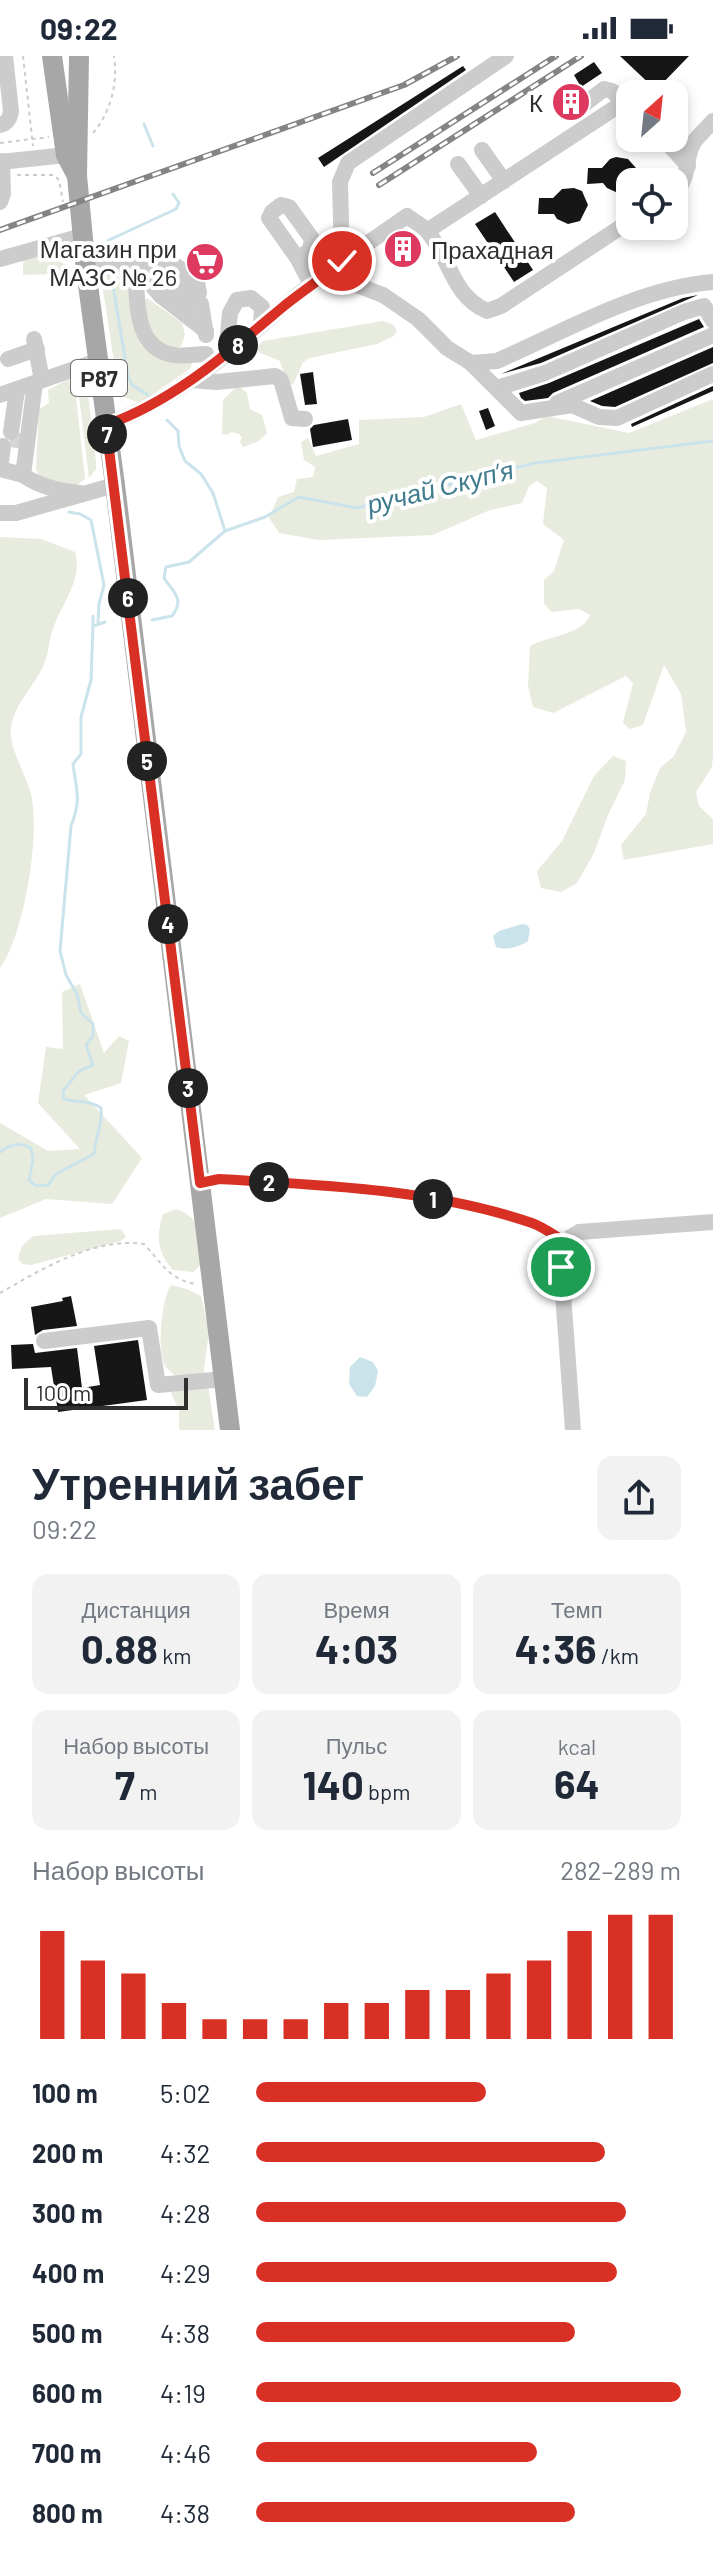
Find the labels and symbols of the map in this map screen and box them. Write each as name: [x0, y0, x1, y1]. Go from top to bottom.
north arrow: [616, 80, 688, 152]
building icon: К: [550, 81, 592, 123]
place label: К: [529, 88, 543, 117]
pin: [308, 227, 376, 295]
building icon: Прахадная: [382, 228, 424, 270]
place label: Магазин при МАЗС № 26: [40, 234, 177, 291]
place label: Прахадная: [431, 235, 554, 264]
supermarket icon: Магазин при МАЗС № 26: [184, 241, 226, 283]
pin: 8: [218, 325, 258, 365]
road number: Р87: [71, 360, 127, 396]
pin: 7: [87, 414, 127, 454]
water label: ручай Скупʼя: [363, 453, 517, 519]
pin: 6: [108, 578, 148, 618]
pin: 5: [127, 741, 167, 781]
pin: 4: [148, 904, 188, 944]
pin: 3: [168, 1068, 208, 1108]
pin: 2: [249, 1162, 289, 1202]
pin: 1: [413, 1179, 453, 1219]
pin: [527, 1233, 595, 1301]
scale bar: [24, 1374, 188, 1410]

